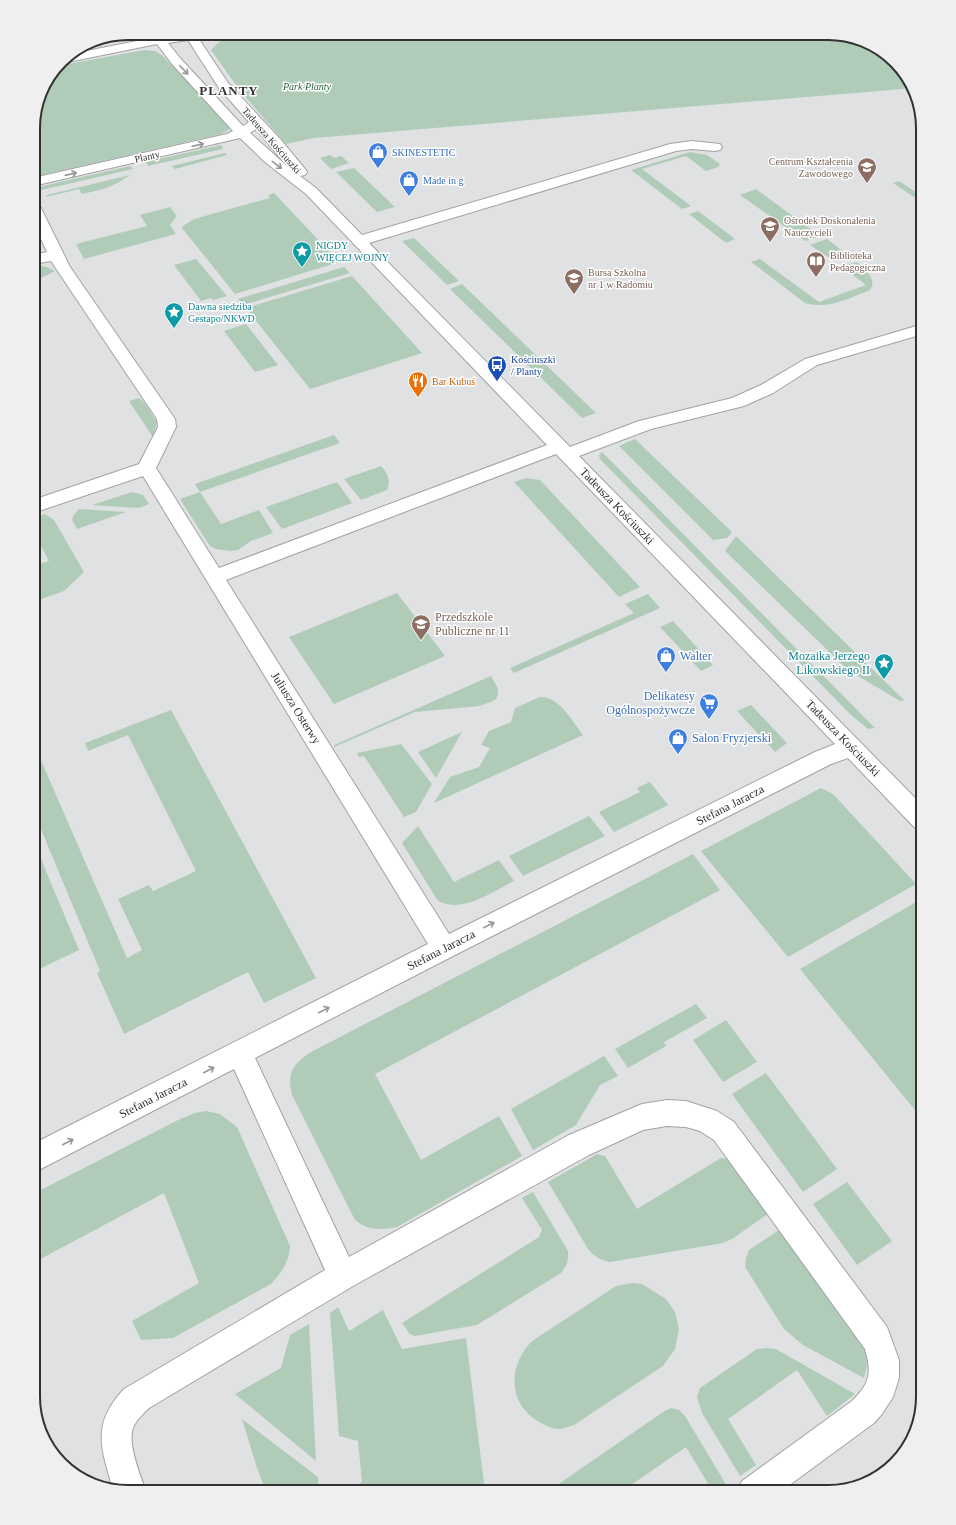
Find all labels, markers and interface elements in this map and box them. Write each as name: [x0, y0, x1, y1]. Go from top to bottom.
one-way arrow: [180, 65, 189, 75]
park label: Park Planty: [282, 81, 332, 92]
district label: PLANTY: [199, 83, 259, 98]
street label: Tadeusza Kościuszki: [240, 105, 303, 176]
one-way arrow: [191, 140, 204, 148]
shop icon: SKINESTETIC: [367, 141, 389, 169]
place label: SKINESTETIC: [392, 147, 456, 158]
street label: Planty: [133, 148, 161, 165]
place label: Centrum Kształcenia Zawodowego: [769, 156, 854, 179]
school or university icon: Centrum Kształcenia Zawodowego: [856, 156, 878, 184]
one-way arrow: [272, 161, 283, 169]
one-way arrow: [64, 169, 77, 177]
shop icon: Made in g: [398, 169, 420, 197]
place label: Made in g: [423, 175, 464, 186]
school or university icon: Ośrodek Doskonalenia Nauczycieli: [759, 215, 781, 243]
place label: Ośrodek Doskonalenia Nauczycieli: [784, 215, 876, 238]
place icon: NIGDY WIĘCEJ WOJNY: [291, 240, 313, 268]
place label: NIGDY WIĘCEJ WOJNY: [316, 240, 389, 263]
library icon: Biblioteka Pedagogiczna: [805, 250, 827, 278]
place label: Biblioteka Pedagogiczna: [830, 250, 886, 273]
school or university icon: Bursa Szkolna nr 1 w Radomiu: [563, 267, 585, 295]
place label: Bursa Szkolna nr 1 w Radomiu: [588, 267, 653, 290]
place icon: Dawna siedziba Gestapo/NKWD: [163, 301, 185, 329]
place label: Dawna siedziba Gestapo/NKWD: [188, 301, 255, 324]
bus stop icon: Kościuszki / Planty: [486, 354, 508, 382]
place label: Kościuszki / Planty: [511, 354, 556, 377]
restaurant icon: Bar Kubuś: [407, 370, 429, 398]
place label: Bar Kubuś: [432, 376, 475, 387]
street label: Tadeusza Kościuszki: [577, 465, 658, 548]
place label: Przedszkole Publiczne nr 11: [435, 610, 510, 638]
school or university icon: Przedszkole Publiczne nr 11: [410, 613, 432, 641]
shop icon: Walter: [655, 645, 677, 673]
place label: Walter: [680, 649, 712, 663]
place label: Mozaika Jerzego Likowskiego II: [788, 649, 870, 677]
place icon: Mozaika Jerzego Likowskiego II: [873, 652, 895, 680]
street label: Juliusza Osterwy: [268, 669, 324, 747]
place label: Delikatesy Ogólnospożywcze: [606, 689, 695, 717]
supermarket icon: Delikatesy Ogólnospożywcze: [698, 692, 720, 720]
street label: Tadeusza Kościuszki: [803, 697, 884, 780]
shop icon: Salon Fryzjerski: [667, 727, 689, 755]
place label: Salon Fryzjerski: [692, 731, 772, 745]
street label: Stefana Jaracza: [694, 782, 767, 828]
one-way arrow: [483, 921, 495, 928]
street label: Stefana Jaracza: [405, 927, 478, 973]
one-way arrow: [318, 1006, 330, 1014]
one-way arrow: [202, 1066, 214, 1073]
street label: Stefana Jaracza: [117, 1075, 190, 1121]
one-way arrow: [62, 1138, 74, 1145]

